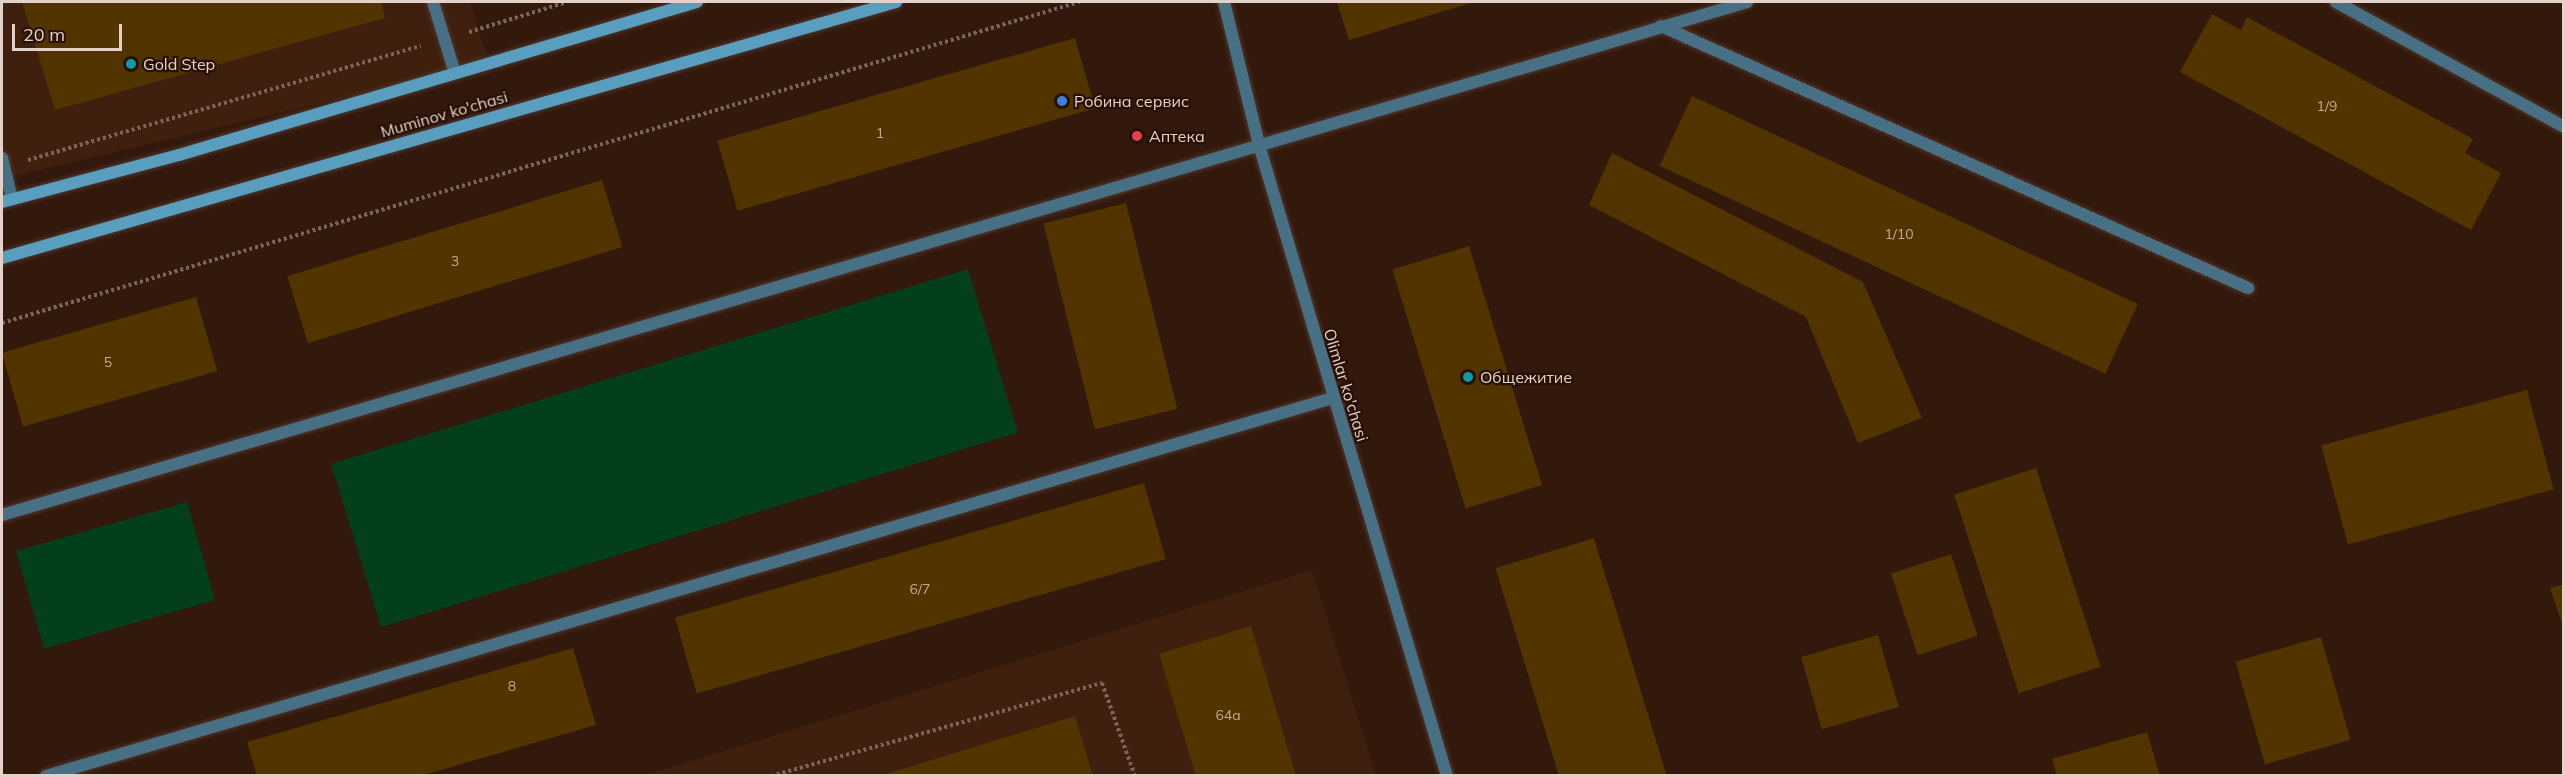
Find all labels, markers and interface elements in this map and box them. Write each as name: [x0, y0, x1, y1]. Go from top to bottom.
scale bar: [15, 12, 124, 50]
text: 20 m: [23, 23, 65, 46]
place label: Gold Step: [143, 54, 215, 74]
marker: Gold Step: [124, 57, 138, 71]
street label: Muminov ko'chasi: [378, 87, 510, 141]
place label: Робина сервис: [1074, 91, 1189, 111]
marker: Робина сервис: [1055, 94, 1069, 108]
house number: 1/9: [2317, 98, 2337, 114]
house number: 1: [876, 125, 884, 141]
place label: Аптека: [1149, 126, 1205, 146]
marker: Аптека: [1130, 129, 1144, 143]
house number: 1/10: [1884, 226, 1914, 242]
house number: 3: [451, 253, 459, 269]
street label: Olimlar ko'chasi: [1320, 326, 1372, 444]
house number: 5: [104, 354, 112, 370]
place label: Общежитие: [1480, 367, 1572, 387]
marker: Общежитие: [1461, 370, 1475, 384]
house number: 6/7: [910, 581, 930, 597]
house number: 8: [508, 678, 516, 694]
house number: 64a: [1215, 707, 1241, 723]

